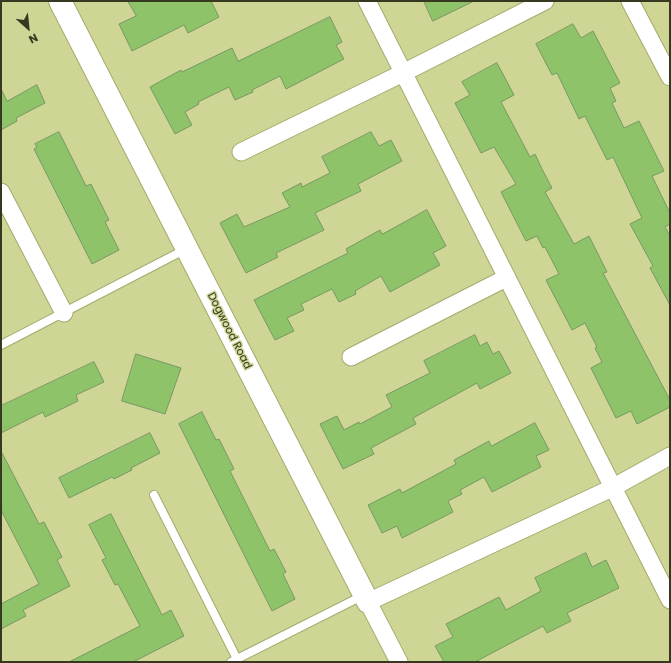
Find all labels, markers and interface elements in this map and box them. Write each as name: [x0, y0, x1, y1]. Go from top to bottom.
north arrow: [8, 8, 48, 48]
text: N: [26, 30, 41, 48]
street label: Dogwood Road: [204, 290, 254, 372]

